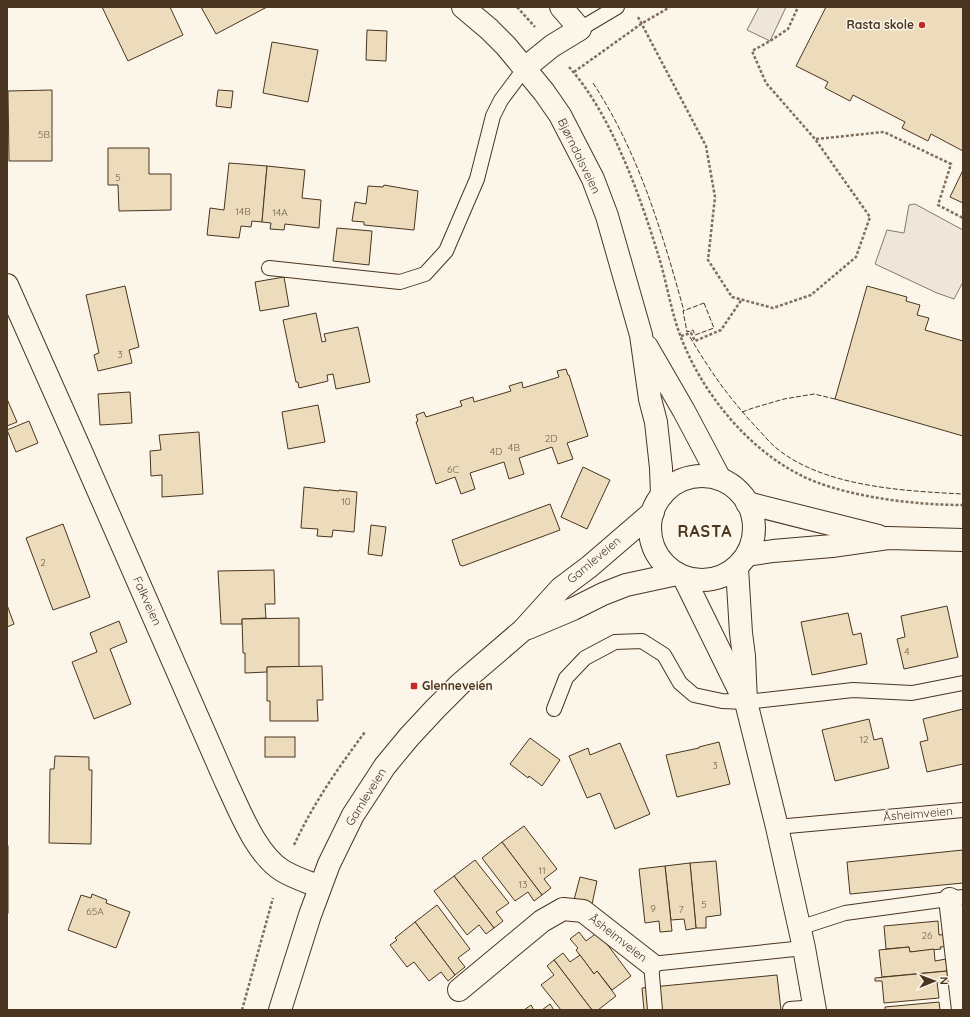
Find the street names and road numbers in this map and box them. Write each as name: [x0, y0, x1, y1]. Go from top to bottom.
street label: Bjørndalsveien: [555, 116, 604, 196]
street label: Gamleveien: [564, 533, 624, 586]
street label: Falkveien: [130, 574, 165, 628]
street label: Gamleveien: [342, 765, 389, 828]
street label: Åsheimveien: [883, 803, 953, 824]
street label: Åsheimveien: [586, 910, 650, 965]

